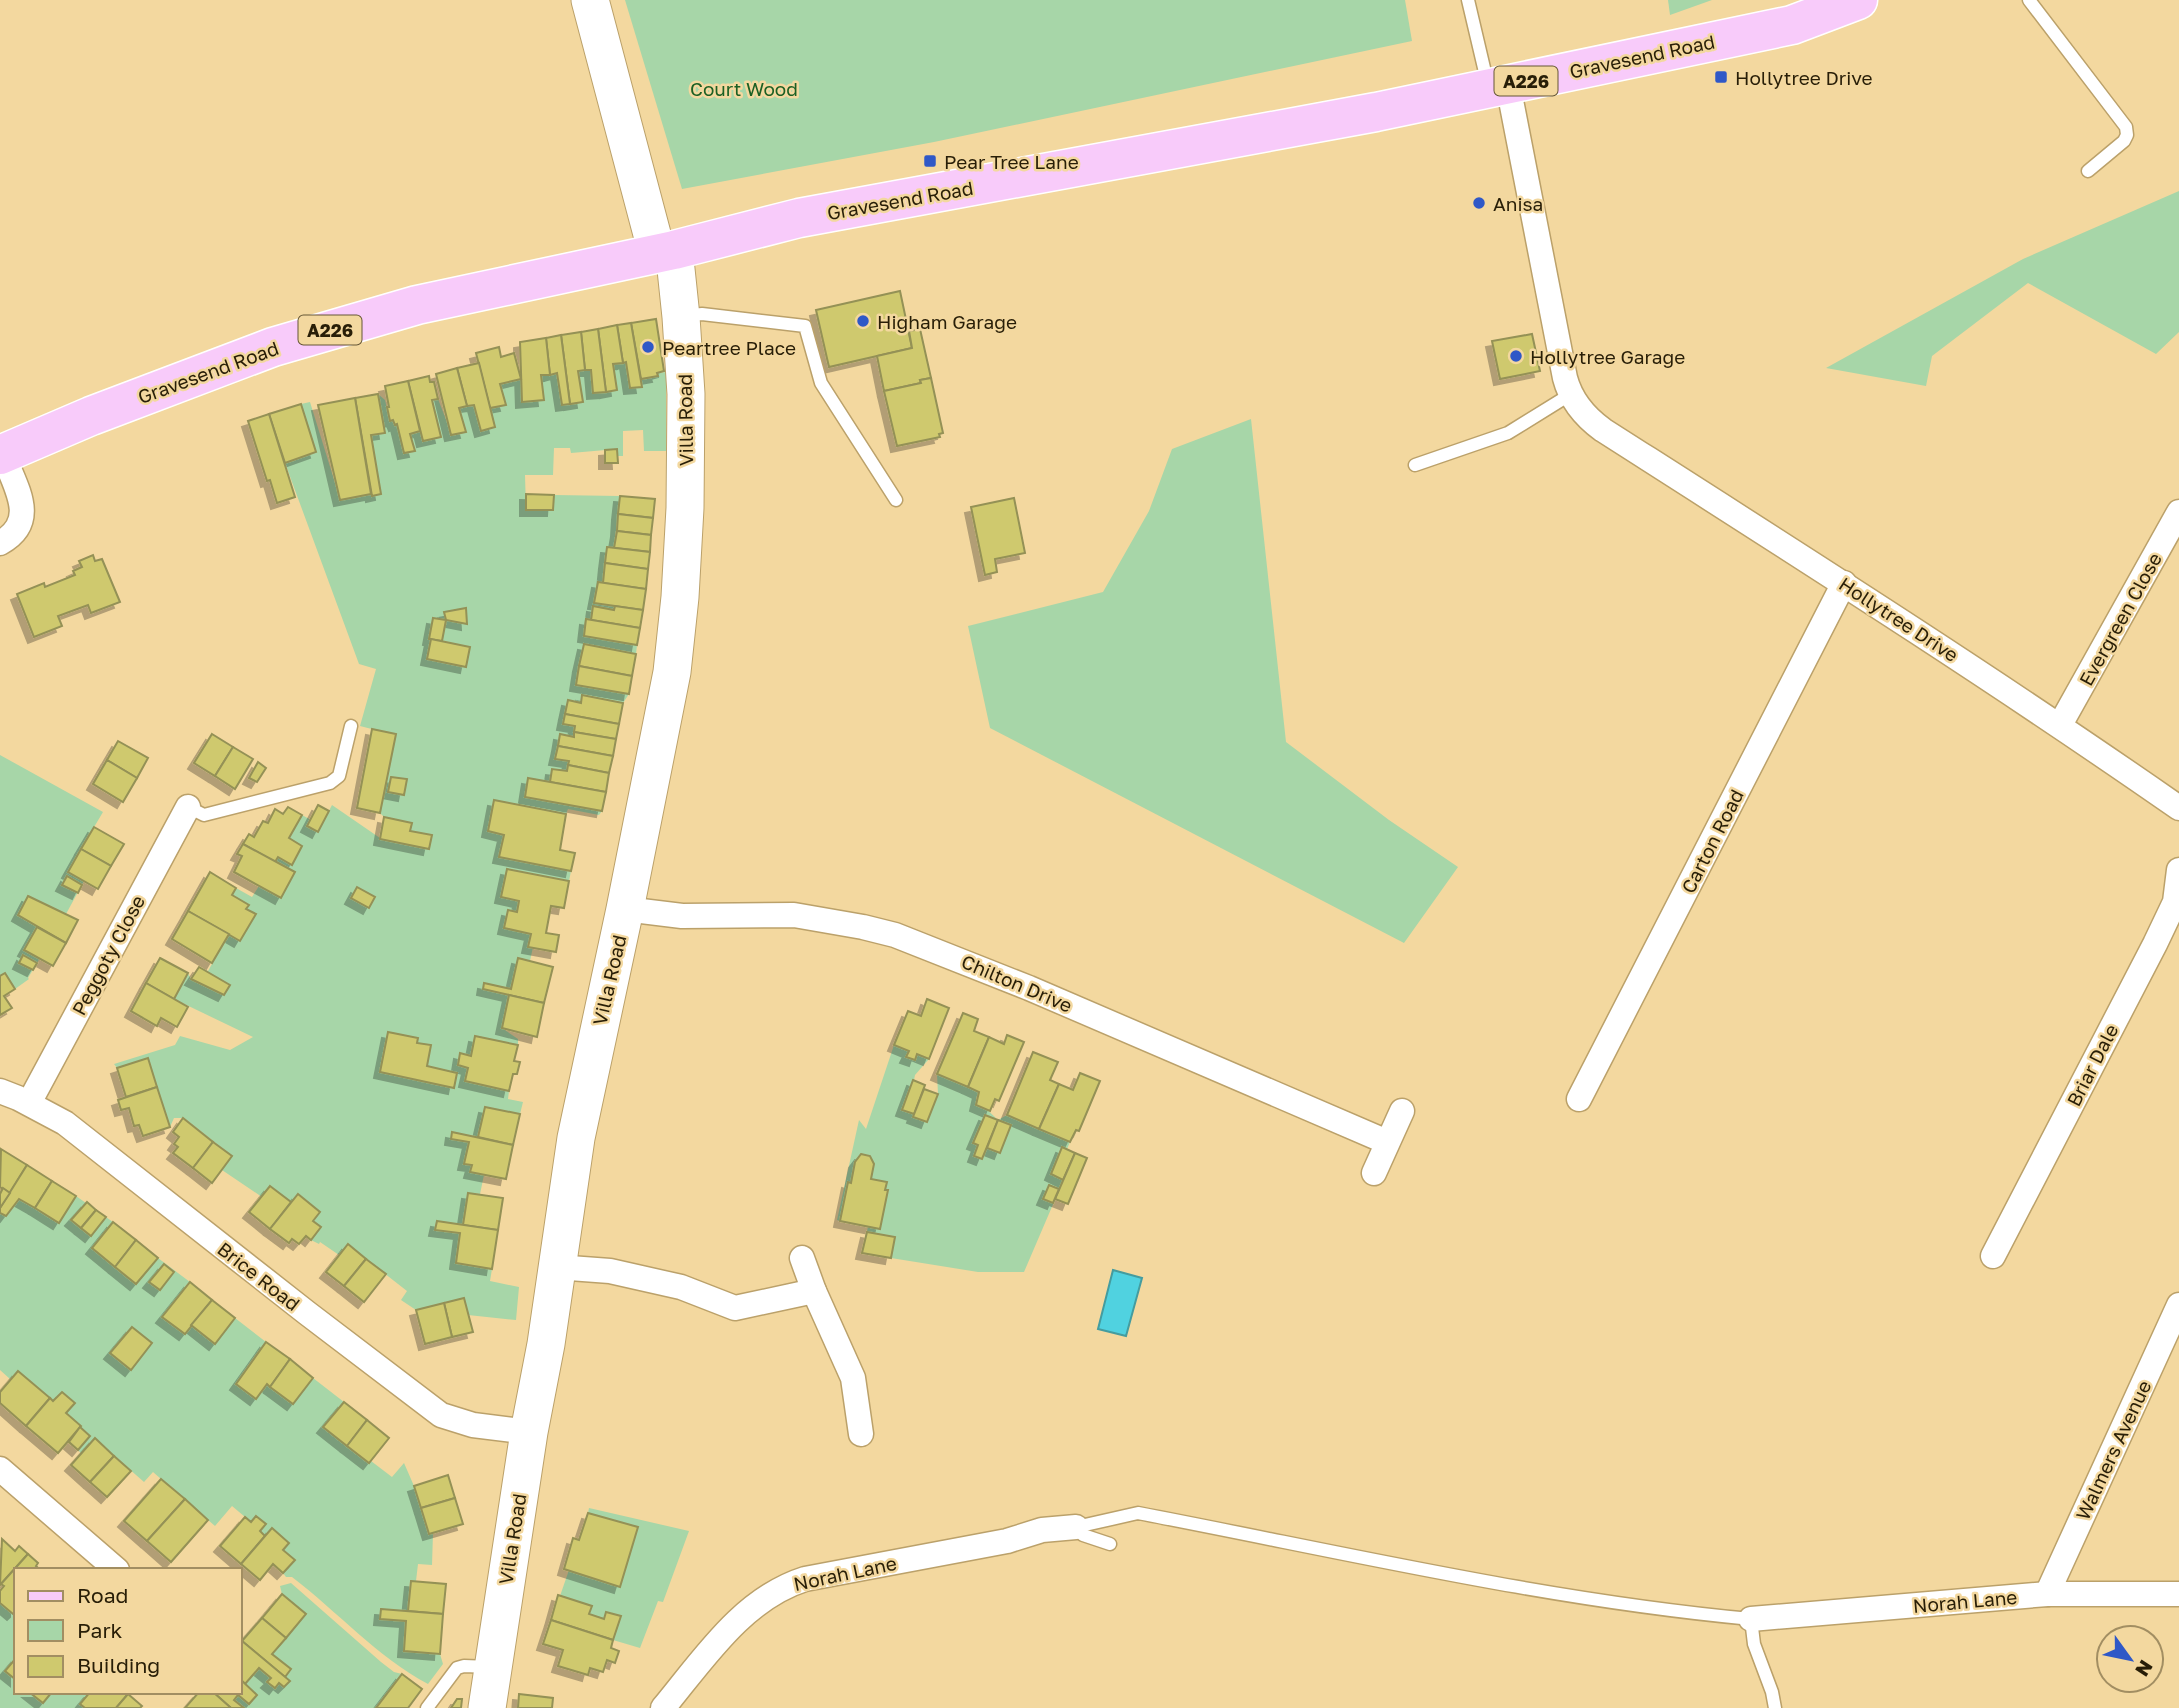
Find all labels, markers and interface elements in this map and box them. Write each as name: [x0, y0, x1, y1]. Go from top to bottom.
street label: Gravesend Road: [1567, 29, 1717, 83]
road number: A226: [1494, 66, 1558, 96]
place label: Hollytree Drive: [1735, 66, 1873, 89]
marker: Hollytree Drive: [1713, 69, 1729, 85]
park label: Court Wood: [690, 77, 798, 100]
place label: Pear Tree Lane: [944, 150, 1079, 173]
marker: Pear Tree Lane: [922, 153, 938, 169]
street label: Gravesend Road: [825, 176, 975, 224]
place label: Anisa: [1493, 192, 1543, 215]
marker: Anisa: [1471, 195, 1487, 211]
place label: Higham Garage: [877, 310, 1017, 333]
marker: Higham Garage: [855, 313, 871, 329]
road number: A226: [298, 316, 362, 344]
street label: Gravesend Road: [135, 336, 281, 408]
place label: Peartree Place: [662, 336, 796, 359]
marker: Peartree Place: [640, 339, 656, 355]
place label: Hollytree Garage: [1530, 345, 1685, 368]
marker: Hollytree Garage: [1508, 348, 1524, 364]
street label: Villa Road: [673, 374, 697, 466]
street label: Evergreen Close: [2074, 548, 2166, 690]
street label: Hollytree Drive: [1835, 572, 1963, 666]
street label: Carton Road: [1676, 785, 1748, 897]
street label: Peggoty Close: [67, 891, 149, 1019]
street label: Villa Road: [587, 933, 631, 1027]
street label: Chilton Drive: [958, 949, 1076, 1017]
street label: Briar Dale: [2062, 1020, 2122, 1110]
street label: Brice Road: [213, 1237, 305, 1315]
street label: Walmers Avenue: [2071, 1377, 2155, 1523]
street label: Villa Road: [493, 1492, 531, 1586]
street label: Norah Lane: [791, 1551, 899, 1595]
legend: [14, 1568, 242, 1694]
text: Road: [77, 1582, 128, 1608]
street label: Norah Lane: [1912, 1585, 2018, 1617]
text: Park: [77, 1617, 123, 1643]
north arrow: [2095, 1624, 2165, 1694]
text: Building: [77, 1652, 160, 1678]
text: N: [2131, 1656, 2158, 1681]

